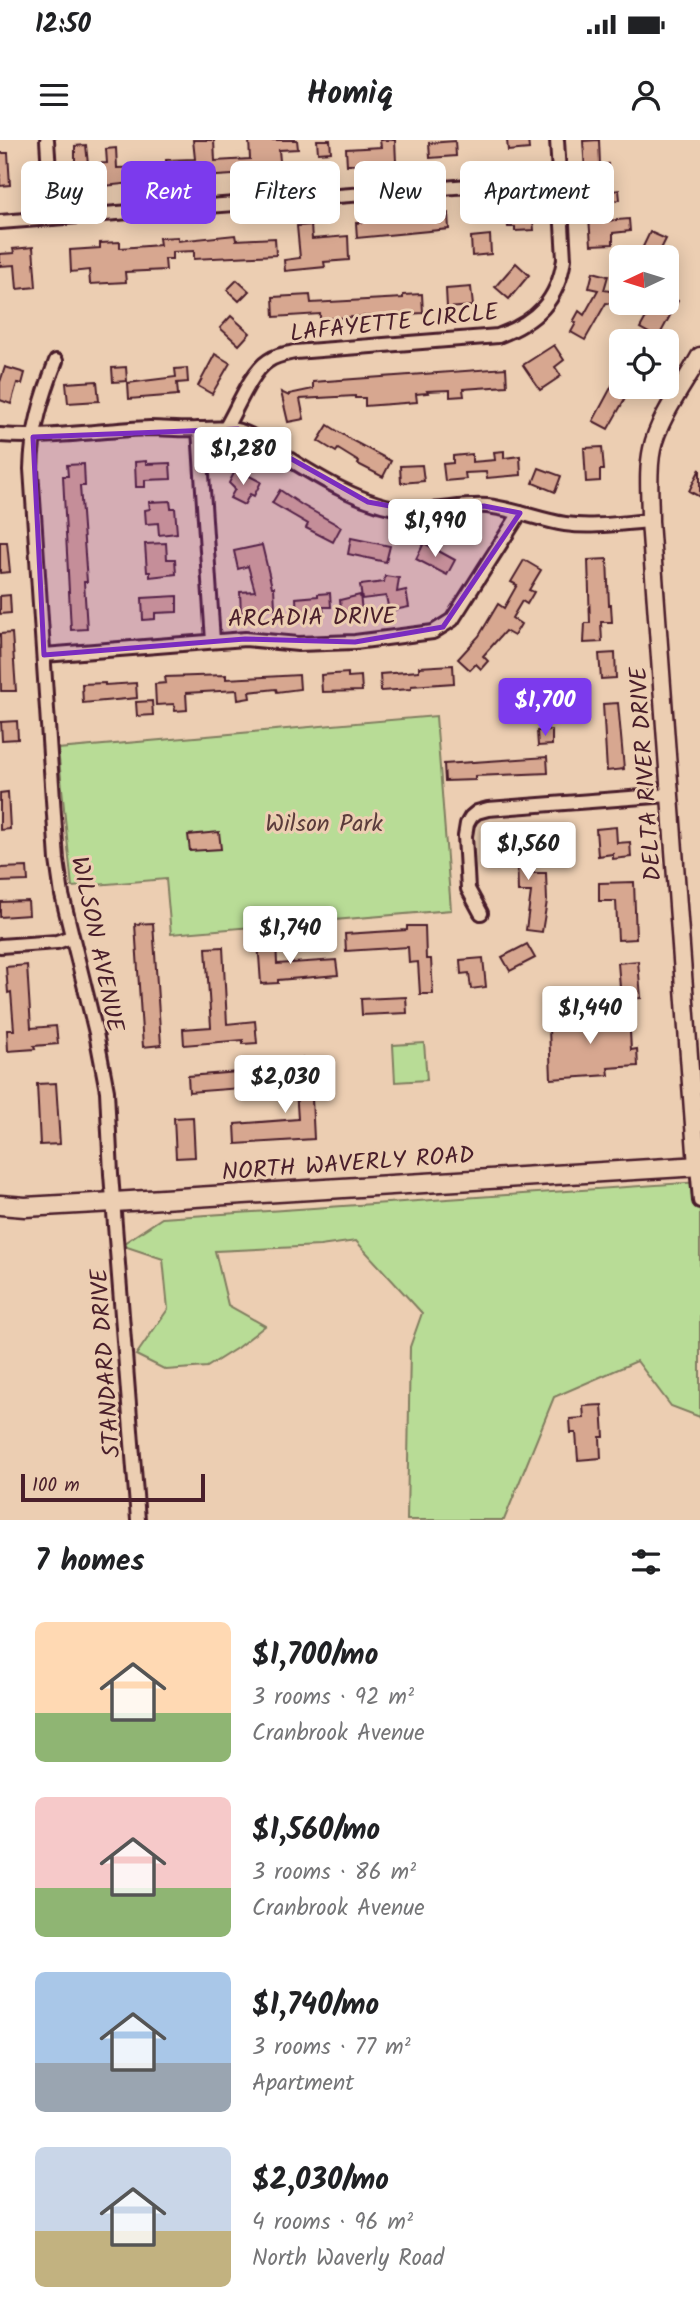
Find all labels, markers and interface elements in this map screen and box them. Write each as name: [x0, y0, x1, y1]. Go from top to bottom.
text: 12:50: [35, 4, 91, 46]
text: Homiq: [307, 69, 393, 120]
icon: menu: [35, 76, 73, 114]
icon: person: [627, 76, 665, 114]
chip: Buy: [21, 161, 107, 224]
chip: Rent: [121, 161, 216, 224]
chip: Filters: [230, 161, 340, 224]
chip: New: [354, 161, 446, 224]
chip: Apartment: [460, 161, 614, 224]
north arrow: [609, 245, 679, 315]
map controls: [609, 245, 679, 399]
street label: LAFAYETTE CIRCLE: [288, 293, 501, 354]
button: locate: [609, 329, 679, 399]
pin: $1,280: [186, 428, 300, 487]
text: $1,280: [210, 432, 276, 468]
pin: $1,990: [378, 500, 492, 559]
text: $1,990: [404, 504, 466, 540]
street label: ARCADIA DRIVE: [227, 598, 398, 639]
street label: DELTA RIVER DRIVE: [619, 664, 673, 883]
pin: $1,700: [488, 678, 602, 738]
text: $1,700: [514, 683, 576, 719]
park label: Wilson Park: [265, 805, 383, 844]
pin: $1,560: [471, 822, 585, 882]
text: $1,560: [497, 827, 559, 863]
street label: WILSON AVENUE: [59, 853, 134, 1037]
pin: $1,740: [233, 906, 347, 966]
text: $1,740: [259, 911, 321, 947]
pin: $1,440: [533, 986, 647, 1046]
text: $1,440: [558, 991, 622, 1027]
pin: $2,030: [228, 1056, 342, 1115]
text: $2,030: [250, 1060, 320, 1096]
street label: NORTH WAVERLY ROAD: [221, 1136, 476, 1193]
street label: STANDARD DRIVE: [80, 1266, 133, 1459]
scale bar: [21, 1471, 205, 1503]
text: 100 m: [32, 1471, 80, 1501]
text: 7 homes: [35, 1538, 145, 1586]
icon: filters: [627, 1543, 665, 1581]
text: $1,700/mo: [252, 1632, 378, 1680]
icon: home: [91, 1650, 175, 1734]
text: 3 rooms · 92 m²: [252, 1680, 414, 1716]
text: Cranbrook Avenue: [252, 1716, 425, 1752]
text: $1,560/mo: [252, 1807, 380, 1855]
icon: home: [91, 1825, 175, 1909]
text: 3 rooms · 86 m²: [252, 1855, 416, 1891]
text: Cranbrook Avenue: [252, 1891, 425, 1927]
text: $1,740/mo: [252, 1982, 379, 2030]
icon: home: [91, 2000, 175, 2084]
text: 3 rooms · 77 m²: [252, 2030, 411, 2066]
text: Apartment: [252, 2066, 354, 2102]
text: $2,030/mo: [252, 2157, 389, 2205]
icon: home: [91, 2175, 175, 2259]
text: 4 rooms · 96 m²: [252, 2205, 413, 2241]
text: North Waverly Road: [252, 2241, 444, 2277]

